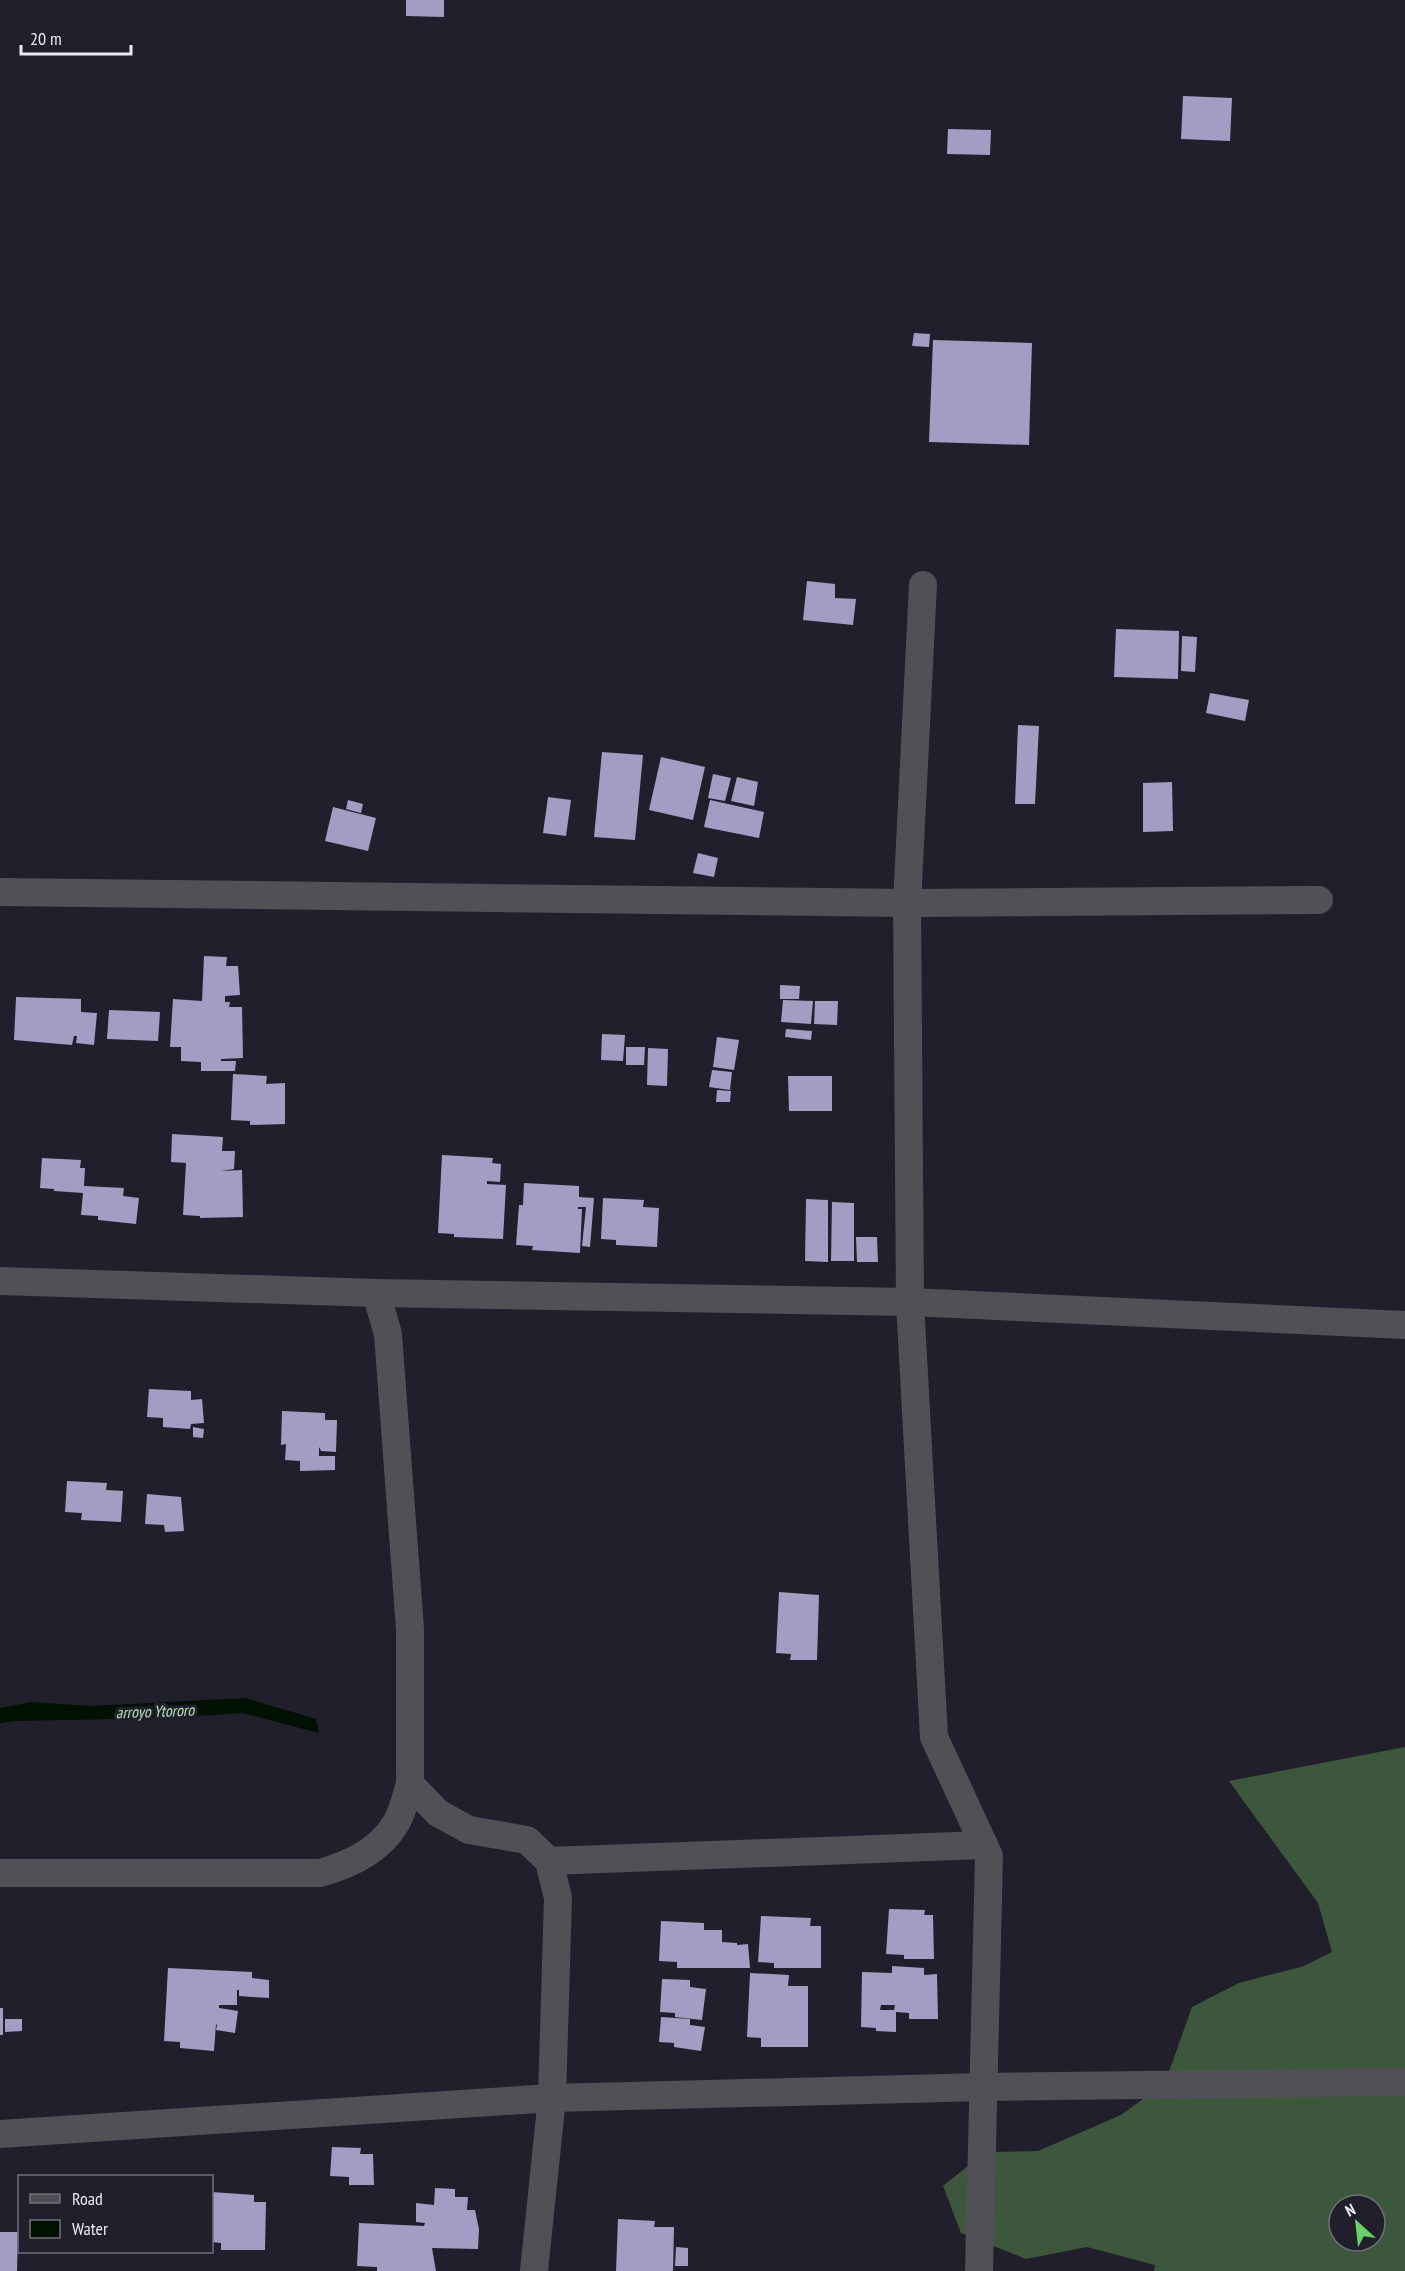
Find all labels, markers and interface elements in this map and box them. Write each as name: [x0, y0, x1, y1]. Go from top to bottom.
scale bar: [21, 18, 130, 56]
text: 20 m: [30, 27, 62, 50]
water label: arroyo Ytororo: [115, 1700, 196, 1722]
legend: [18, 2175, 213, 2253]
text: Road: [72, 2187, 103, 2210]
north arrow: [1327, 2193, 1387, 2253]
text: N: [1342, 2199, 1359, 2221]
text: Water: [72, 2217, 108, 2240]

